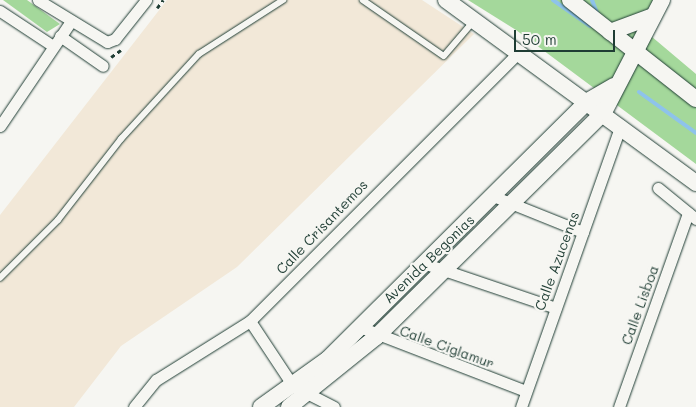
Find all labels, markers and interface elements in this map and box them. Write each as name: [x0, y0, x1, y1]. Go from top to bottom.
scale bar: [516, 20, 617, 52]
text: 50 m: [522, 29, 557, 49]
street label: Calle Crisantemos: [273, 176, 371, 278]
street label: Calle Azucenas: [531, 209, 583, 313]
street label: Avenida Begonias: [380, 211, 478, 307]
street label: Calle Lisboa: [618, 263, 662, 347]
street label: Calle Ciglamur: [397, 322, 497, 372]

